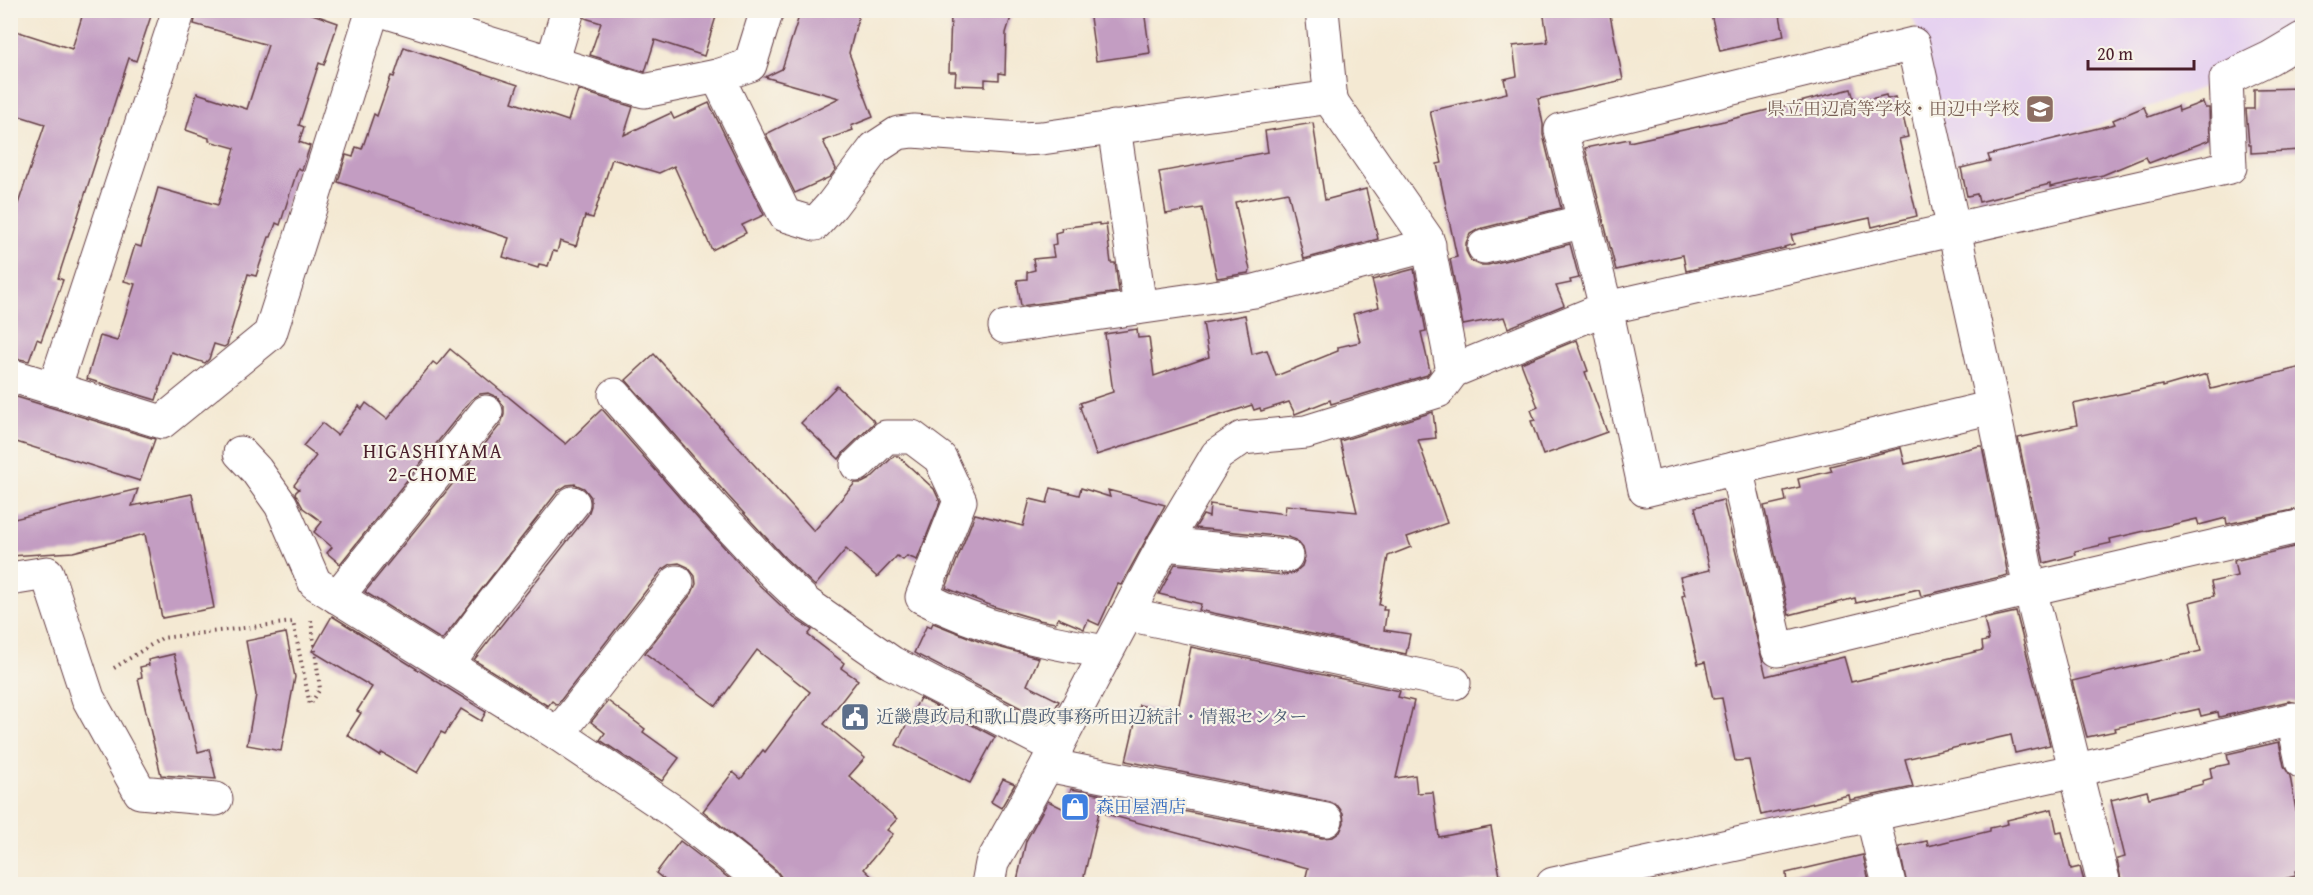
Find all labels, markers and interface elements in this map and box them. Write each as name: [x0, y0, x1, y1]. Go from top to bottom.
scale bar: [2088, 33, 2194, 71]
text: 20 m: [2097, 40, 2133, 67]
school or university icon: 県立田辺高等学校・田辺中学校: [2024, 93, 2056, 125]
place label: 県立田辺高等学校・田辺中学校: [1767, 95, 2019, 122]
district label: HIGASHIYAMA 2-CHOME: [363, 436, 503, 488]
public building icon: 近畿農政局和歌山農政事務所田辺統計・情報センター: [839, 701, 871, 733]
place label: 近畿農政局和歌山農政事務所田辺統計・情報センター: [876, 703, 1307, 730]
shop icon: 森田屋酒店: [1059, 791, 1091, 823]
place label: 森田屋酒店: [1096, 793, 1186, 820]

